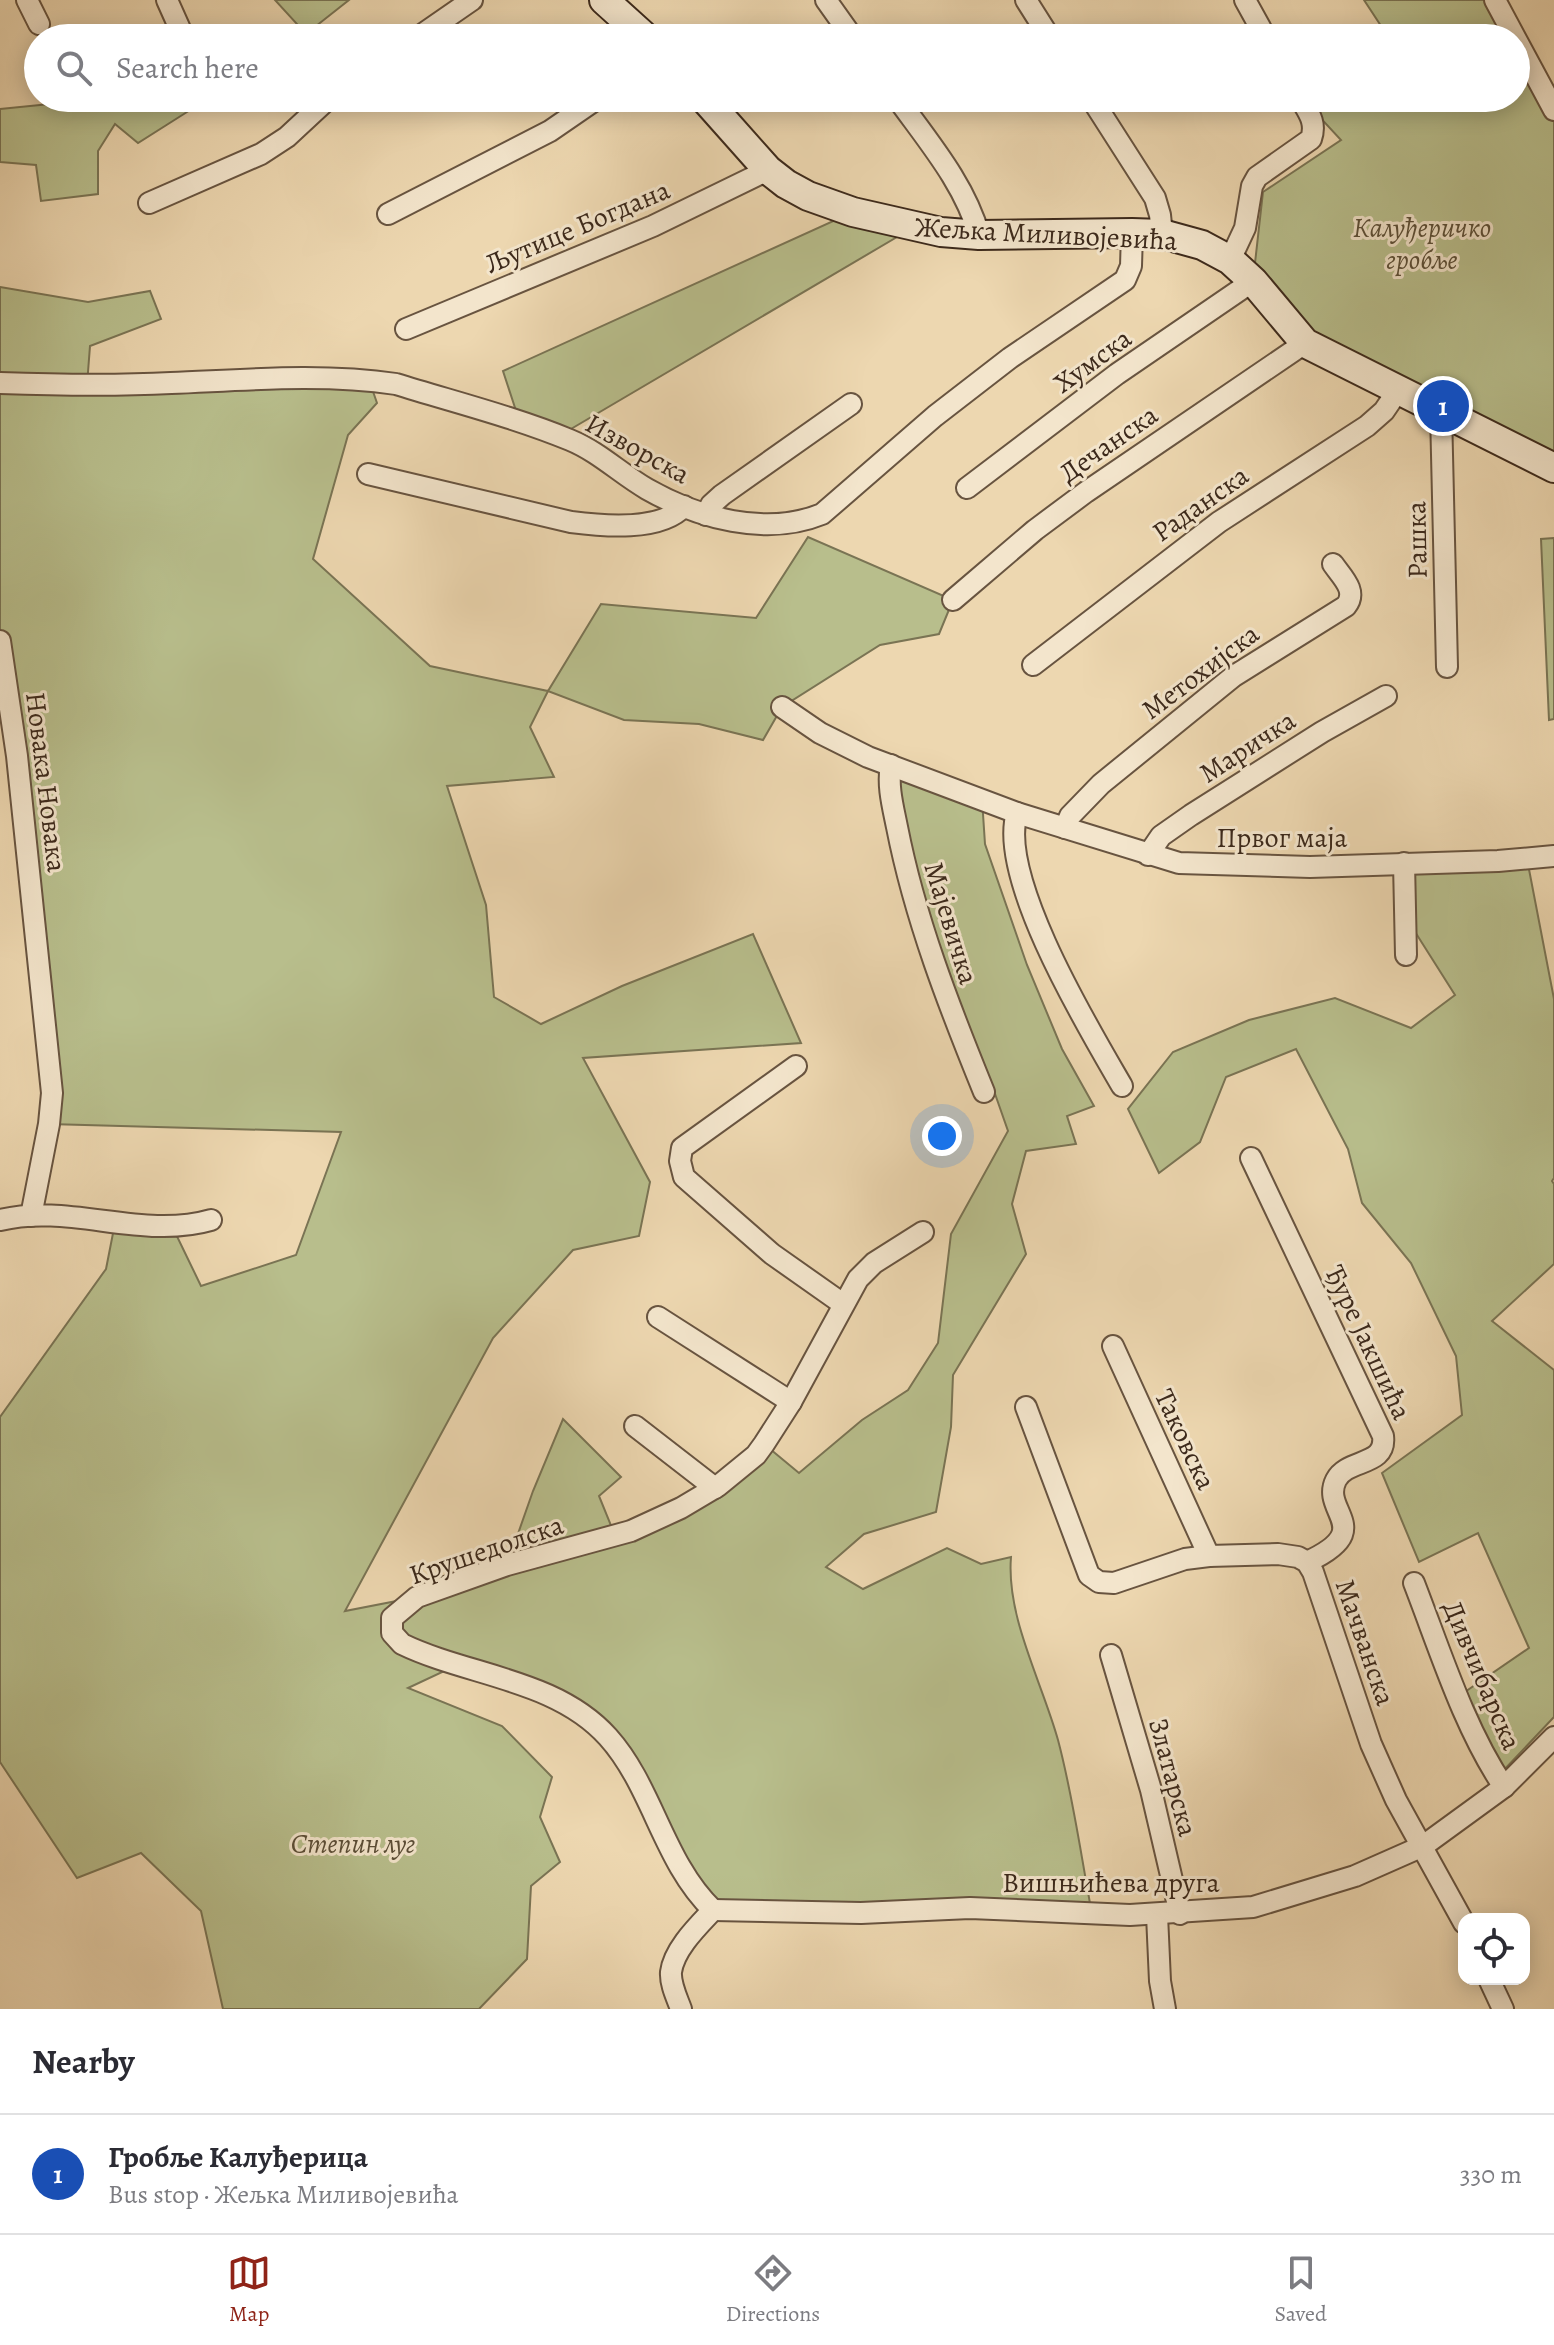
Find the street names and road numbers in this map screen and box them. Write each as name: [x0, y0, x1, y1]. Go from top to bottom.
street label: Љутице Богдана: [479, 171, 676, 283]
street label: Жељка Миливојевића: [914, 208, 1178, 260]
street label: Хумска: [1046, 320, 1139, 402]
street label: Дечанска: [1052, 396, 1166, 492]
street label: Изворска: [578, 405, 697, 493]
street label: Раданска: [1145, 457, 1256, 551]
street label: Рашка: [1397, 501, 1437, 579]
street label: Метохијска: [1134, 615, 1267, 729]
street label: Новака Новака: [16, 690, 76, 874]
street label: Маричка: [1192, 702, 1303, 792]
street label: Првог маја: [1217, 819, 1348, 857]
street label: Мајевичка: [914, 857, 988, 989]
street label: Ђуре Јакшића: [1316, 1259, 1421, 1426]
street label: Таковска: [1145, 1383, 1225, 1496]
street label: Крушедолска: [404, 1506, 569, 1594]
street label: Мачванска: [1326, 1574, 1404, 1711]
street label: Дивчибарска: [1434, 1595, 1531, 1756]
street label: Златарска: [1139, 1714, 1207, 1841]
street label: Вишњићева друга: [1002, 1864, 1220, 1902]

